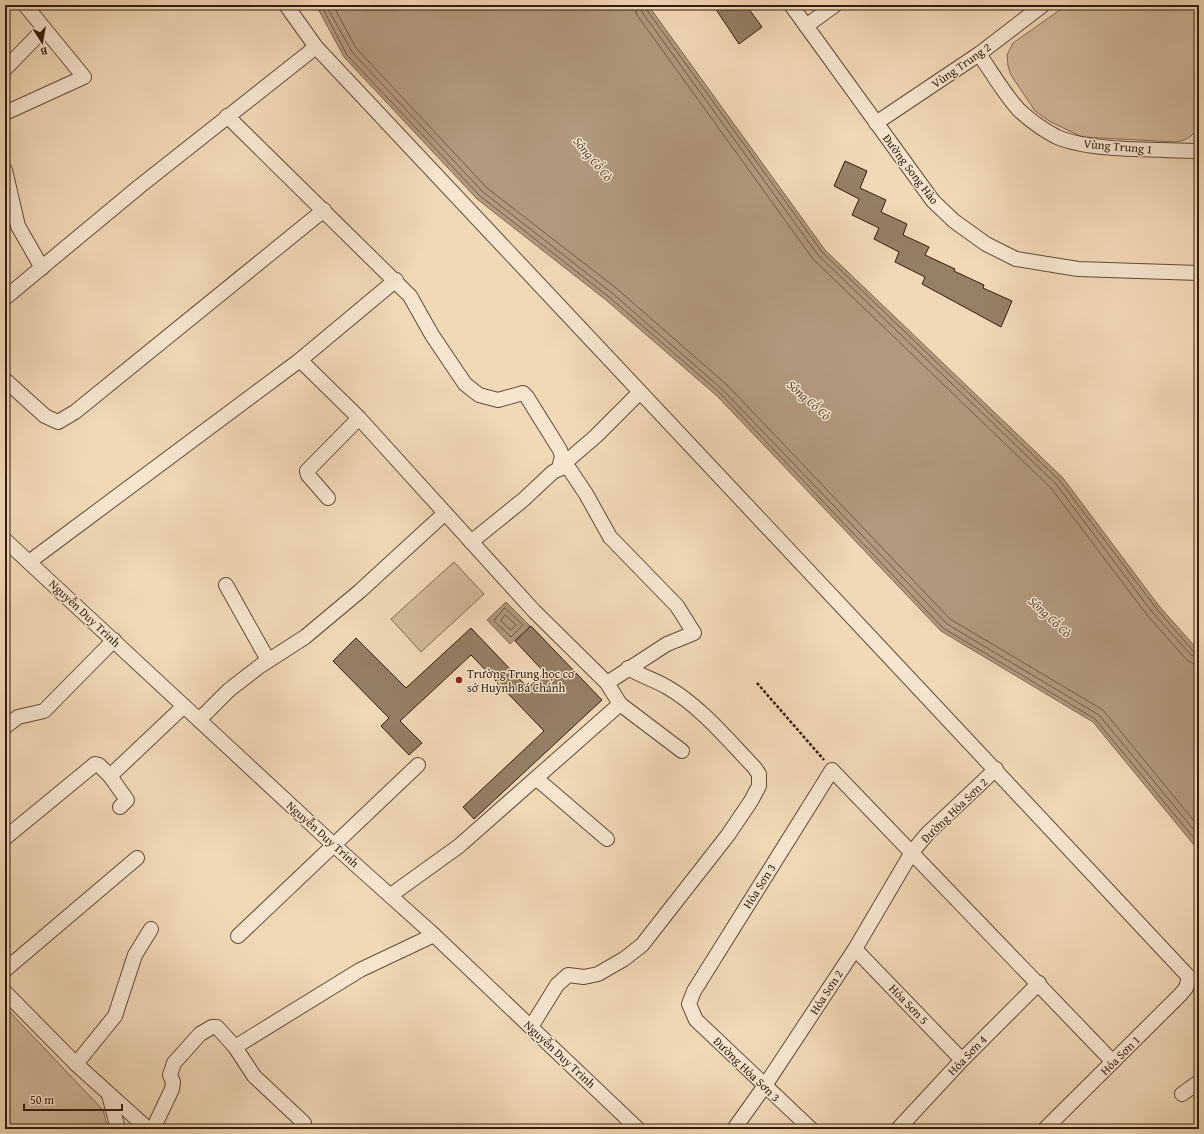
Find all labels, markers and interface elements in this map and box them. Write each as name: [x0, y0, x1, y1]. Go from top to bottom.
north arrow: [22, 22, 62, 62]
street label: Vùng Trung 2: [928, 38, 994, 92]
text: B: [39, 43, 49, 60]
street label: Đường Song Hào: [879, 130, 943, 208]
water label: Sông Cổ Cò: [569, 133, 618, 186]
street label: Vùng Trung 1: [1083, 135, 1153, 157]
water label: Sông Cổ Cò: [783, 375, 836, 425]
street label: Nguyễn Duy Trinh: [45, 575, 125, 651]
water label: Sông Cổ Cò: [1024, 592, 1076, 642]
place label: Trường Trung học cơ sở Huỳnh Bá Chánh: [467, 665, 575, 696]
marker: Trường Trung học cơ sở Huỳnh Bá Chánh: [454, 675, 464, 685]
street label: Đường Hỏa Sơn 2: [917, 774, 991, 846]
street label: Nguyễn Duy Trinh: [283, 797, 363, 871]
street label: Hỏa Sơn 3: [739, 860, 780, 912]
street label: Hỏa Sơn 2: [805, 966, 847, 1018]
street label: Hỏa Sơn 5: [885, 980, 933, 1028]
street label: Nguyễn Duy Trinh: [520, 1016, 600, 1092]
street label: Hỏa Sơn 4: [943, 1031, 991, 1079]
street label: Hỏa Sơn 1: [1096, 1031, 1144, 1079]
street label: Đường Hỏa Sơn 3: [710, 1033, 784, 1105]
scale bar: [24, 1086, 122, 1112]
text: 50 m: [30, 1091, 54, 1108]

